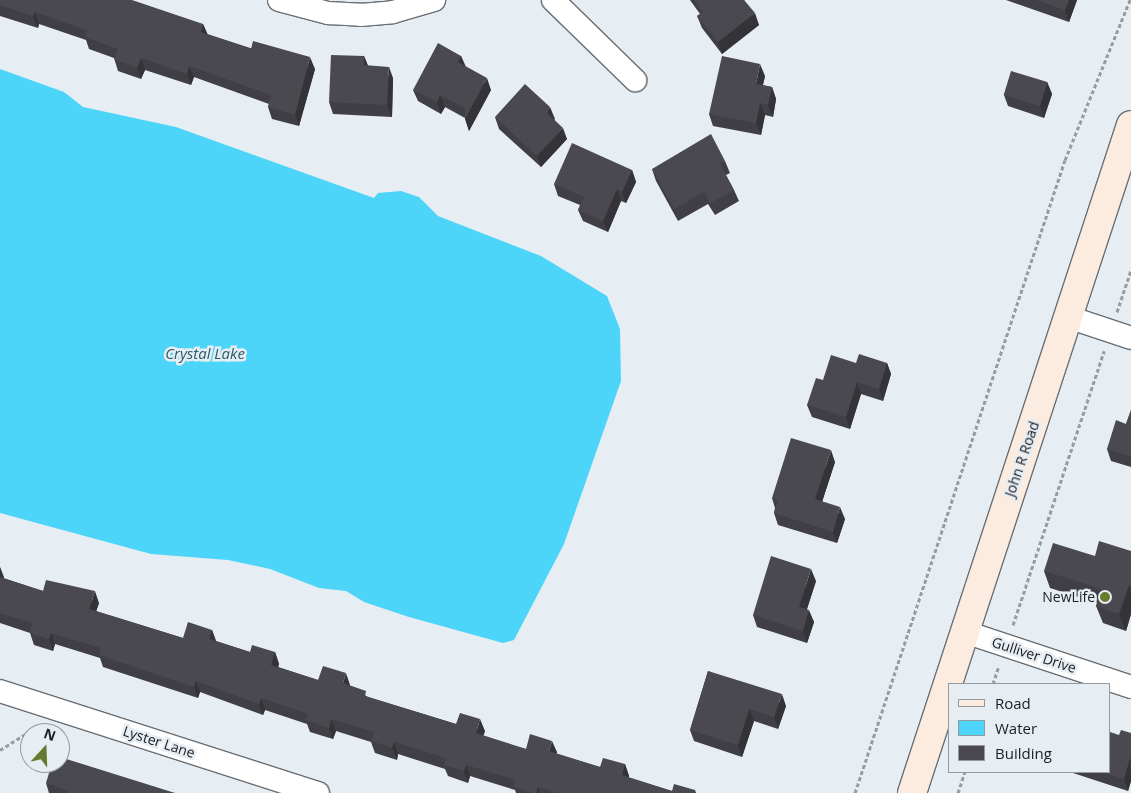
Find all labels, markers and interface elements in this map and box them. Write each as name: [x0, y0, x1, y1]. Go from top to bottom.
water label: Crystal Lake: [165, 345, 245, 363]
street label: John R Road: [1001, 419, 1043, 499]
place label: NewLife: [1042, 589, 1095, 605]
marker: NewLife: [1099, 591, 1111, 603]
street label: Gulliver Drive: [990, 633, 1078, 677]
legend: [948, 683, 1111, 773]
text: Road: [995, 693, 1031, 713]
text: Water: [995, 718, 1037, 738]
street label: Lyster Lane: [121, 722, 197, 762]
north arrow: [20, 723, 70, 773]
text: N: [41, 723, 59, 745]
text: Building: [995, 743, 1052, 763]

